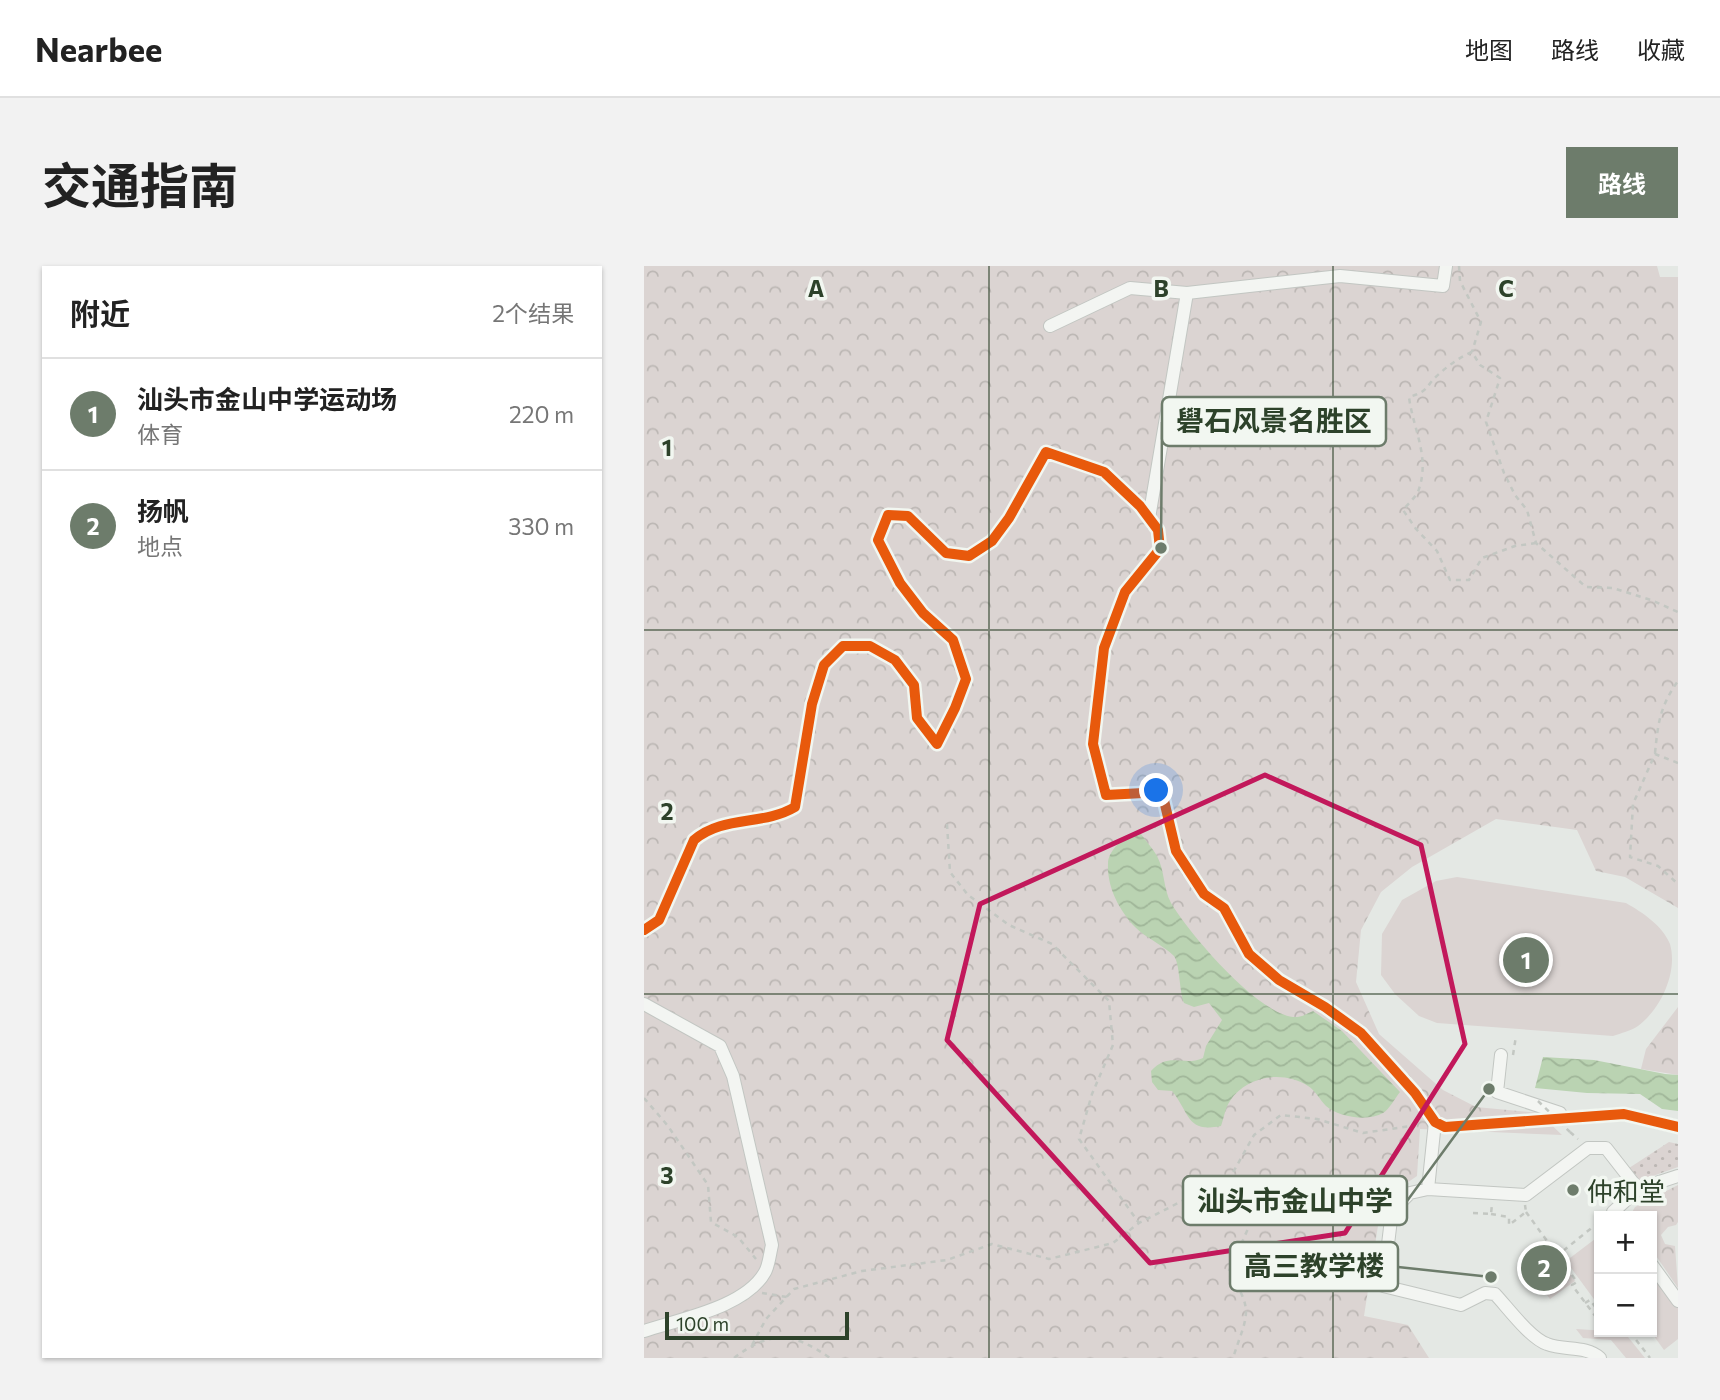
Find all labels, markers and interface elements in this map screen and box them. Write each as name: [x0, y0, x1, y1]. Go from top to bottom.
text: Nearbee: [35, 28, 162, 69]
text: 地图: [1465, 35, 1513, 64]
text: 路线: [1551, 35, 1599, 64]
text: 收藏: [1637, 35, 1685, 64]
button: 路线: [1566, 147, 1678, 218]
text: 交通指南: [42, 154, 238, 214]
text: A: [808, 274, 825, 302]
text: B: [1153, 274, 1169, 302]
text: C: [1498, 274, 1514, 302]
text: 附近: [70, 294, 130, 331]
text: 2个结果: [492, 299, 574, 327]
text: 汕头市金山中学运动场: [137, 383, 397, 414]
callout: 礐石风景名胜区: [1162, 397, 1386, 446]
text: 1: [88, 400, 98, 428]
text: 220 m: [509, 400, 574, 428]
text: 礐石风景名胜区: [1176, 403, 1372, 437]
text: 体育: [137, 420, 183, 448]
text: 1: [662, 433, 672, 461]
text: 扬帆: [137, 495, 189, 526]
text: 2: [86, 512, 100, 540]
text: 330 m: [508, 512, 574, 540]
text: 地点: [137, 532, 183, 560]
your location: [1139, 773, 1173, 807]
text: 2: [660, 797, 674, 825]
pin: 1: [1503, 934, 1549, 986]
text: 3: [660, 1161, 674, 1189]
place label: 仲和堂: [1587, 1175, 1665, 1206]
callout: 汕头市金山中学: [1183, 1176, 1407, 1225]
marker: 仲和堂: [1565, 1182, 1581, 1198]
text: 汕头市金山中学: [1197, 1183, 1393, 1217]
map controls: [1594, 1211, 1657, 1337]
button: +: [1594, 1211, 1657, 1274]
callout: 高三教学楼: [1230, 1242, 1398, 1291]
pin: 2: [1521, 1242, 1567, 1294]
text: 高三教学楼: [1244, 1248, 1384, 1282]
button: −: [1594, 1274, 1657, 1337]
scale bar: [665, 1309, 849, 1341]
text: 100 m: [676, 1312, 729, 1335]

